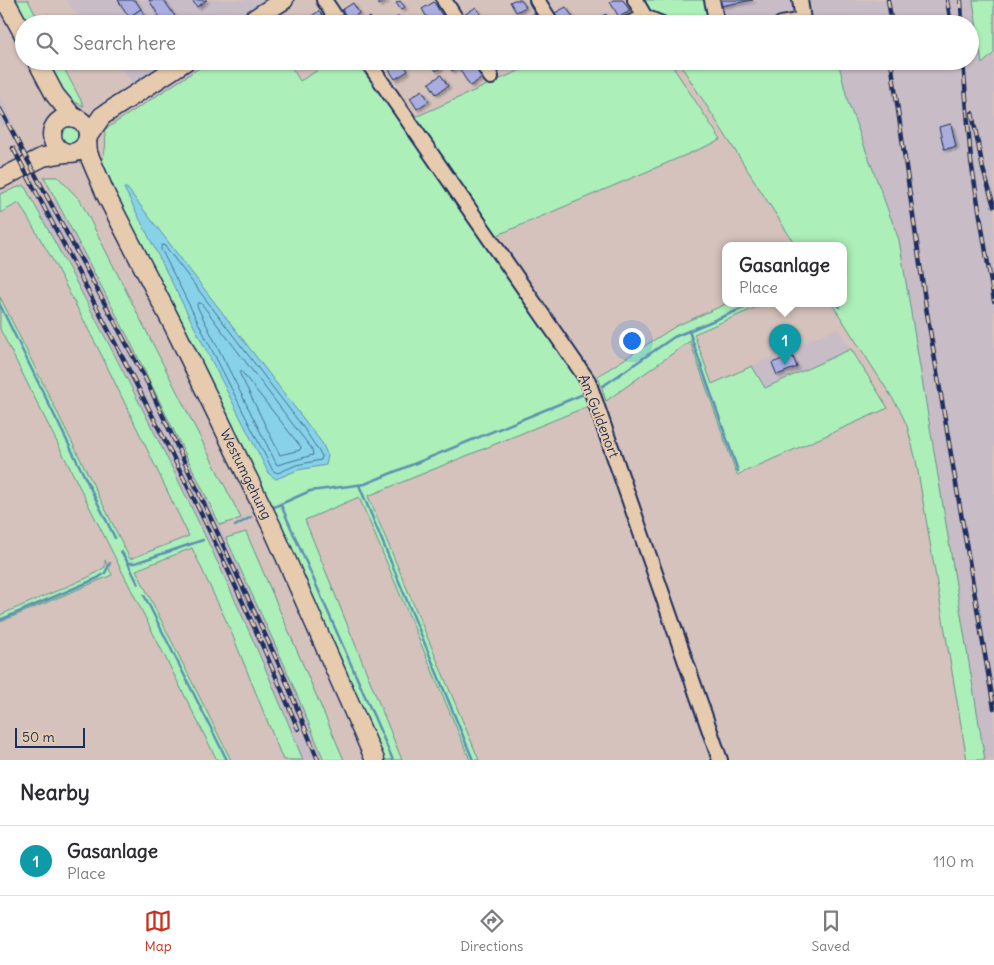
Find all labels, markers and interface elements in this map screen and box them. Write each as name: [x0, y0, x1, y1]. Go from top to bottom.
search box: [15, 15, 979, 70]
icon: search: [33, 29, 61, 57]
text: Search here: [73, 31, 176, 55]
popup: [722, 242, 847, 307]
text: Gasanlage: [739, 253, 830, 277]
text: Place: [739, 277, 778, 297]
pin: 1: [769, 324, 801, 365]
your location: [619, 328, 645, 354]
street label: Am Guldenort: [575, 372, 623, 461]
street label: Westumgehung: [216, 426, 276, 522]
scale bar: [15, 725, 85, 748]
text: 50 m: [22, 728, 55, 746]
text: Nearby: [20, 779, 90, 806]
text: Gasanlage: [67, 839, 158, 863]
text: 1: [33, 851, 39, 871]
text: 110 m: [933, 851, 974, 871]
text: Place: [67, 863, 106, 883]
tab: Map: [144, 907, 172, 955]
tab: Directions: [460, 907, 523, 955]
tab: Saved: [812, 907, 850, 955]

